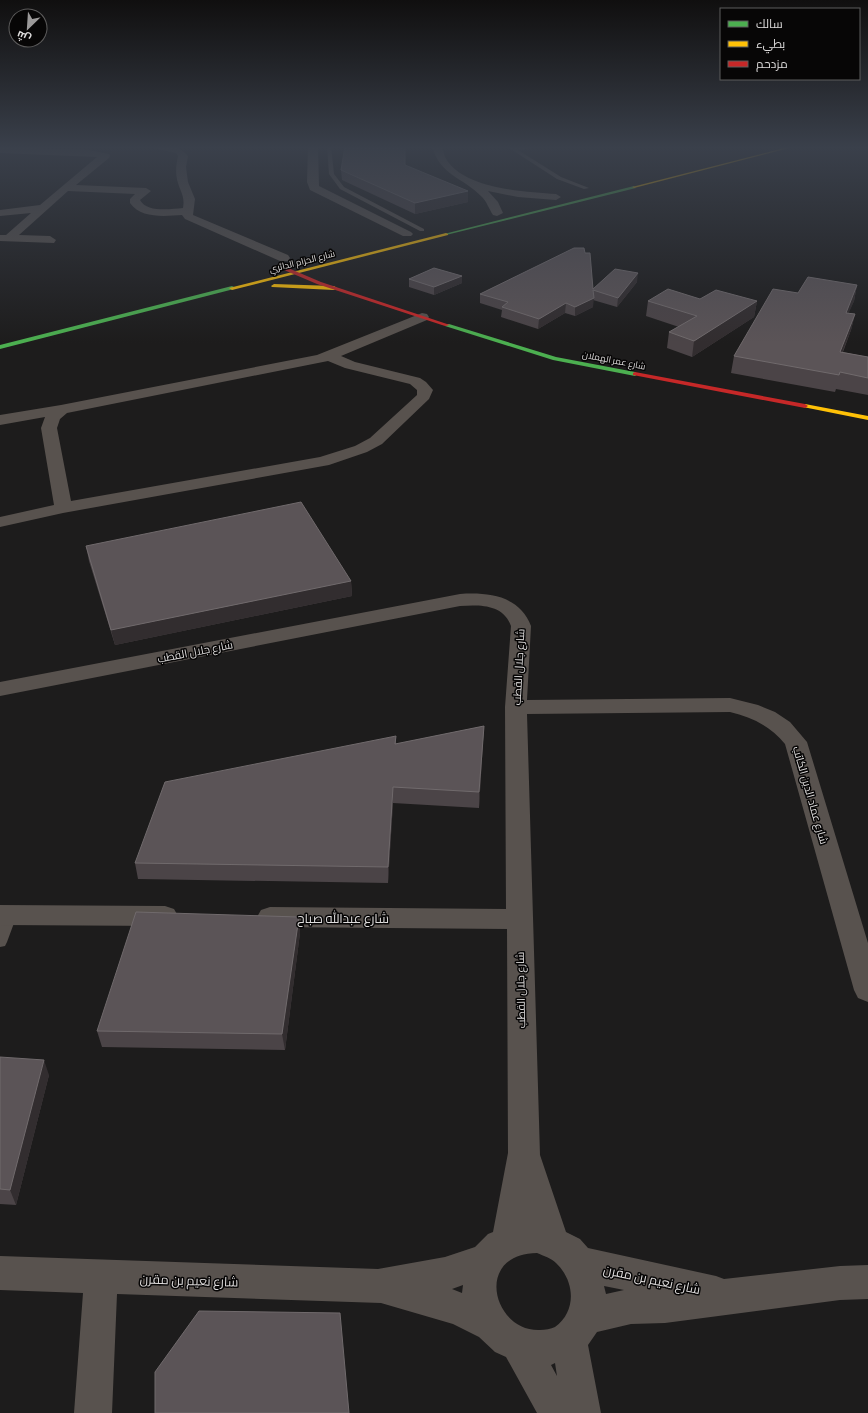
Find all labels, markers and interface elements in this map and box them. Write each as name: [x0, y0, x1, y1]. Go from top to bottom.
north arrow: [8, 8, 48, 48]
legend: [720, 8, 860, 80]
text: سالك: [756, 16, 783, 30]
text: ش: [14, 28, 33, 46]
text: بطيء: [756, 36, 785, 54]
text: مزدحم: [756, 56, 788, 72]
street label: شارع الحزام الدائري: [268, 248, 337, 276]
street label: شارع عمر الهملان: [581, 348, 647, 372]
street label: شارع جلال القطب: [510, 628, 528, 706]
street label: شارع جلال القطب: [156, 637, 234, 667]
street label: شارع عماد الدين الكاتب: [789, 745, 831, 846]
street label: شارع عبدالله صباح: [297, 910, 389, 927]
street label: شارع جلال القطب: [513, 951, 529, 1028]
street label: شارع نعيم بن مقرن: [602, 1261, 702, 1299]
street label: شارع نعيم بن مقرن: [139, 1270, 239, 1292]

